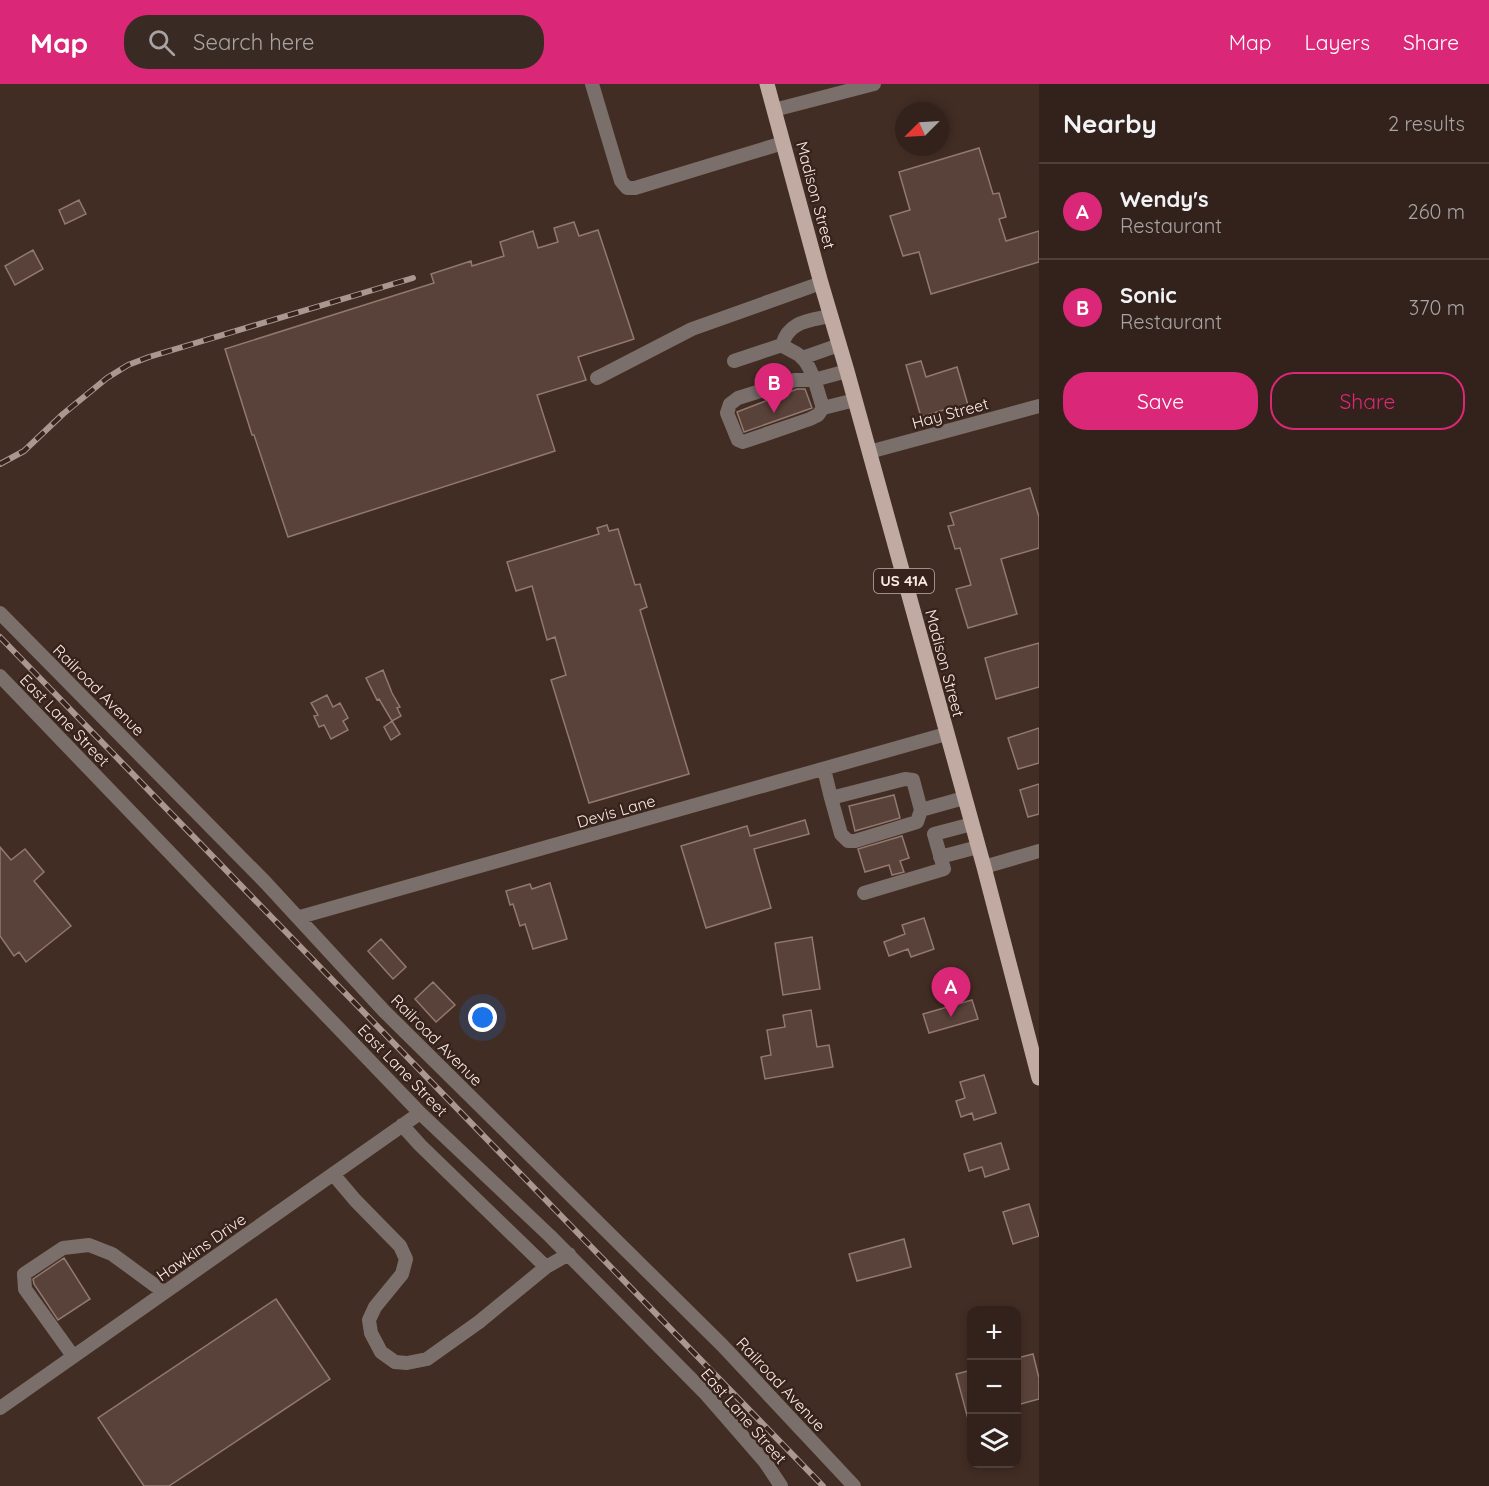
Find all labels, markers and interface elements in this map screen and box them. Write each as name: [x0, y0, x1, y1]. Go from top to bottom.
search box: [124, 15, 544, 69]
text: Map: [30, 25, 88, 60]
icon: search: [145, 26, 178, 59]
text: Search here: [193, 28, 315, 56]
text: Map: [1229, 29, 1272, 55]
text: Layers: [1305, 29, 1370, 55]
text: Share: [1403, 29, 1459, 55]
north arrow: [895, 102, 949, 156]
text: Nearby: [1063, 107, 1157, 140]
text: 2 results: [1388, 111, 1465, 136]
street label: Madison Street: [792, 139, 840, 251]
text: Wendy's: [1120, 185, 1209, 213]
text: A: [1076, 199, 1089, 224]
text: 260 m: [1408, 199, 1465, 224]
text: Restaurant: [1120, 213, 1222, 238]
text: Sonic: [1120, 281, 1177, 309]
text: B: [1076, 295, 1089, 320]
text: 370 m: [1409, 295, 1465, 320]
text: Restaurant: [1120, 309, 1222, 334]
pin: B: [754, 364, 794, 413]
button: Save: [1063, 372, 1258, 430]
button: Share: [1270, 372, 1465, 430]
street label: Hay Street: [910, 393, 990, 433]
road number: US 41A: [874, 569, 934, 593]
street label: Madison Street: [921, 607, 969, 719]
street label: Railroad Avenue: [49, 640, 149, 740]
street label: East Lane Street: [16, 670, 114, 770]
street label: Devis Lane: [574, 790, 658, 832]
pin: A: [932, 968, 970, 1017]
street label: Railroad Avenue: [387, 990, 487, 1090]
your location: [468, 1003, 497, 1032]
street label: East Lane Street: [354, 1020, 452, 1120]
street label: Hawkins Drive: [152, 1209, 250, 1285]
map controls: [967, 1306, 1021, 1468]
button: +: [967, 1306, 1021, 1360]
street label: Railroad Avenue: [732, 1333, 830, 1435]
button: −: [967, 1360, 1021, 1414]
street label: East Lane Street: [697, 1364, 791, 1468]
button: layers: [967, 1414, 1021, 1468]

